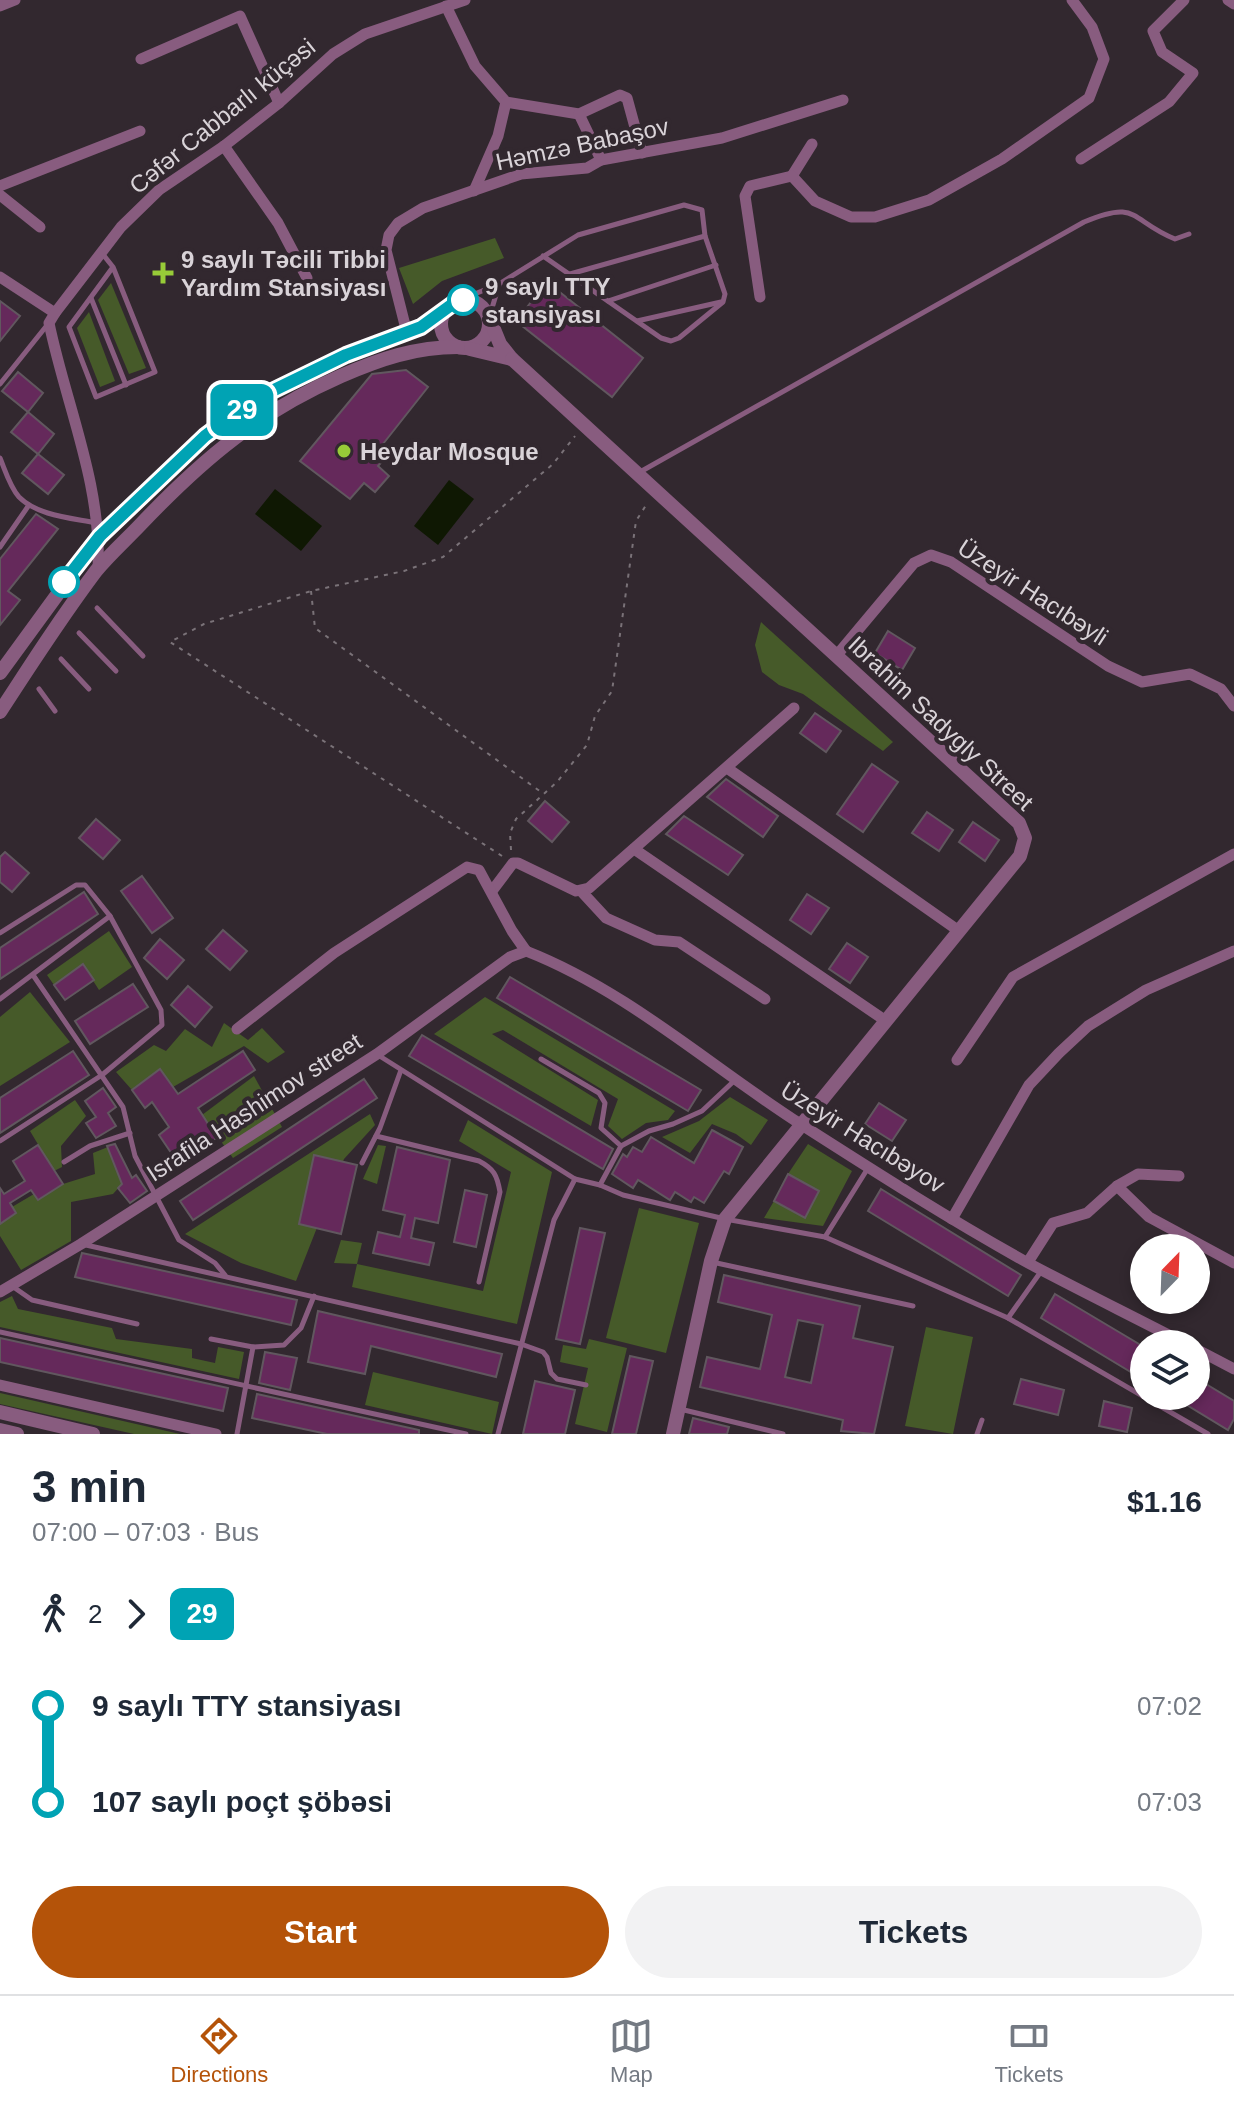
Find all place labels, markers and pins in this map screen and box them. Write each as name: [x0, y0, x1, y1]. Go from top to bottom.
place label: 9 saylı Təcili Tibbi Yardım Stansiyası: [181, 246, 386, 301]
marker: 9 saylı Təcili Tibbi Yardım Stansiyası: [152, 262, 174, 284]
place label: 9 saylı TTY stansiyası: [485, 273, 610, 328]
marker: 9 saylı TTY stansiyası: [448, 285, 478, 315]
place label: Heydar Mosque: [360, 438, 539, 465]
marker: Heydar Mosque: [335, 442, 353, 460]
unlabelled marker: [49, 567, 79, 597]

